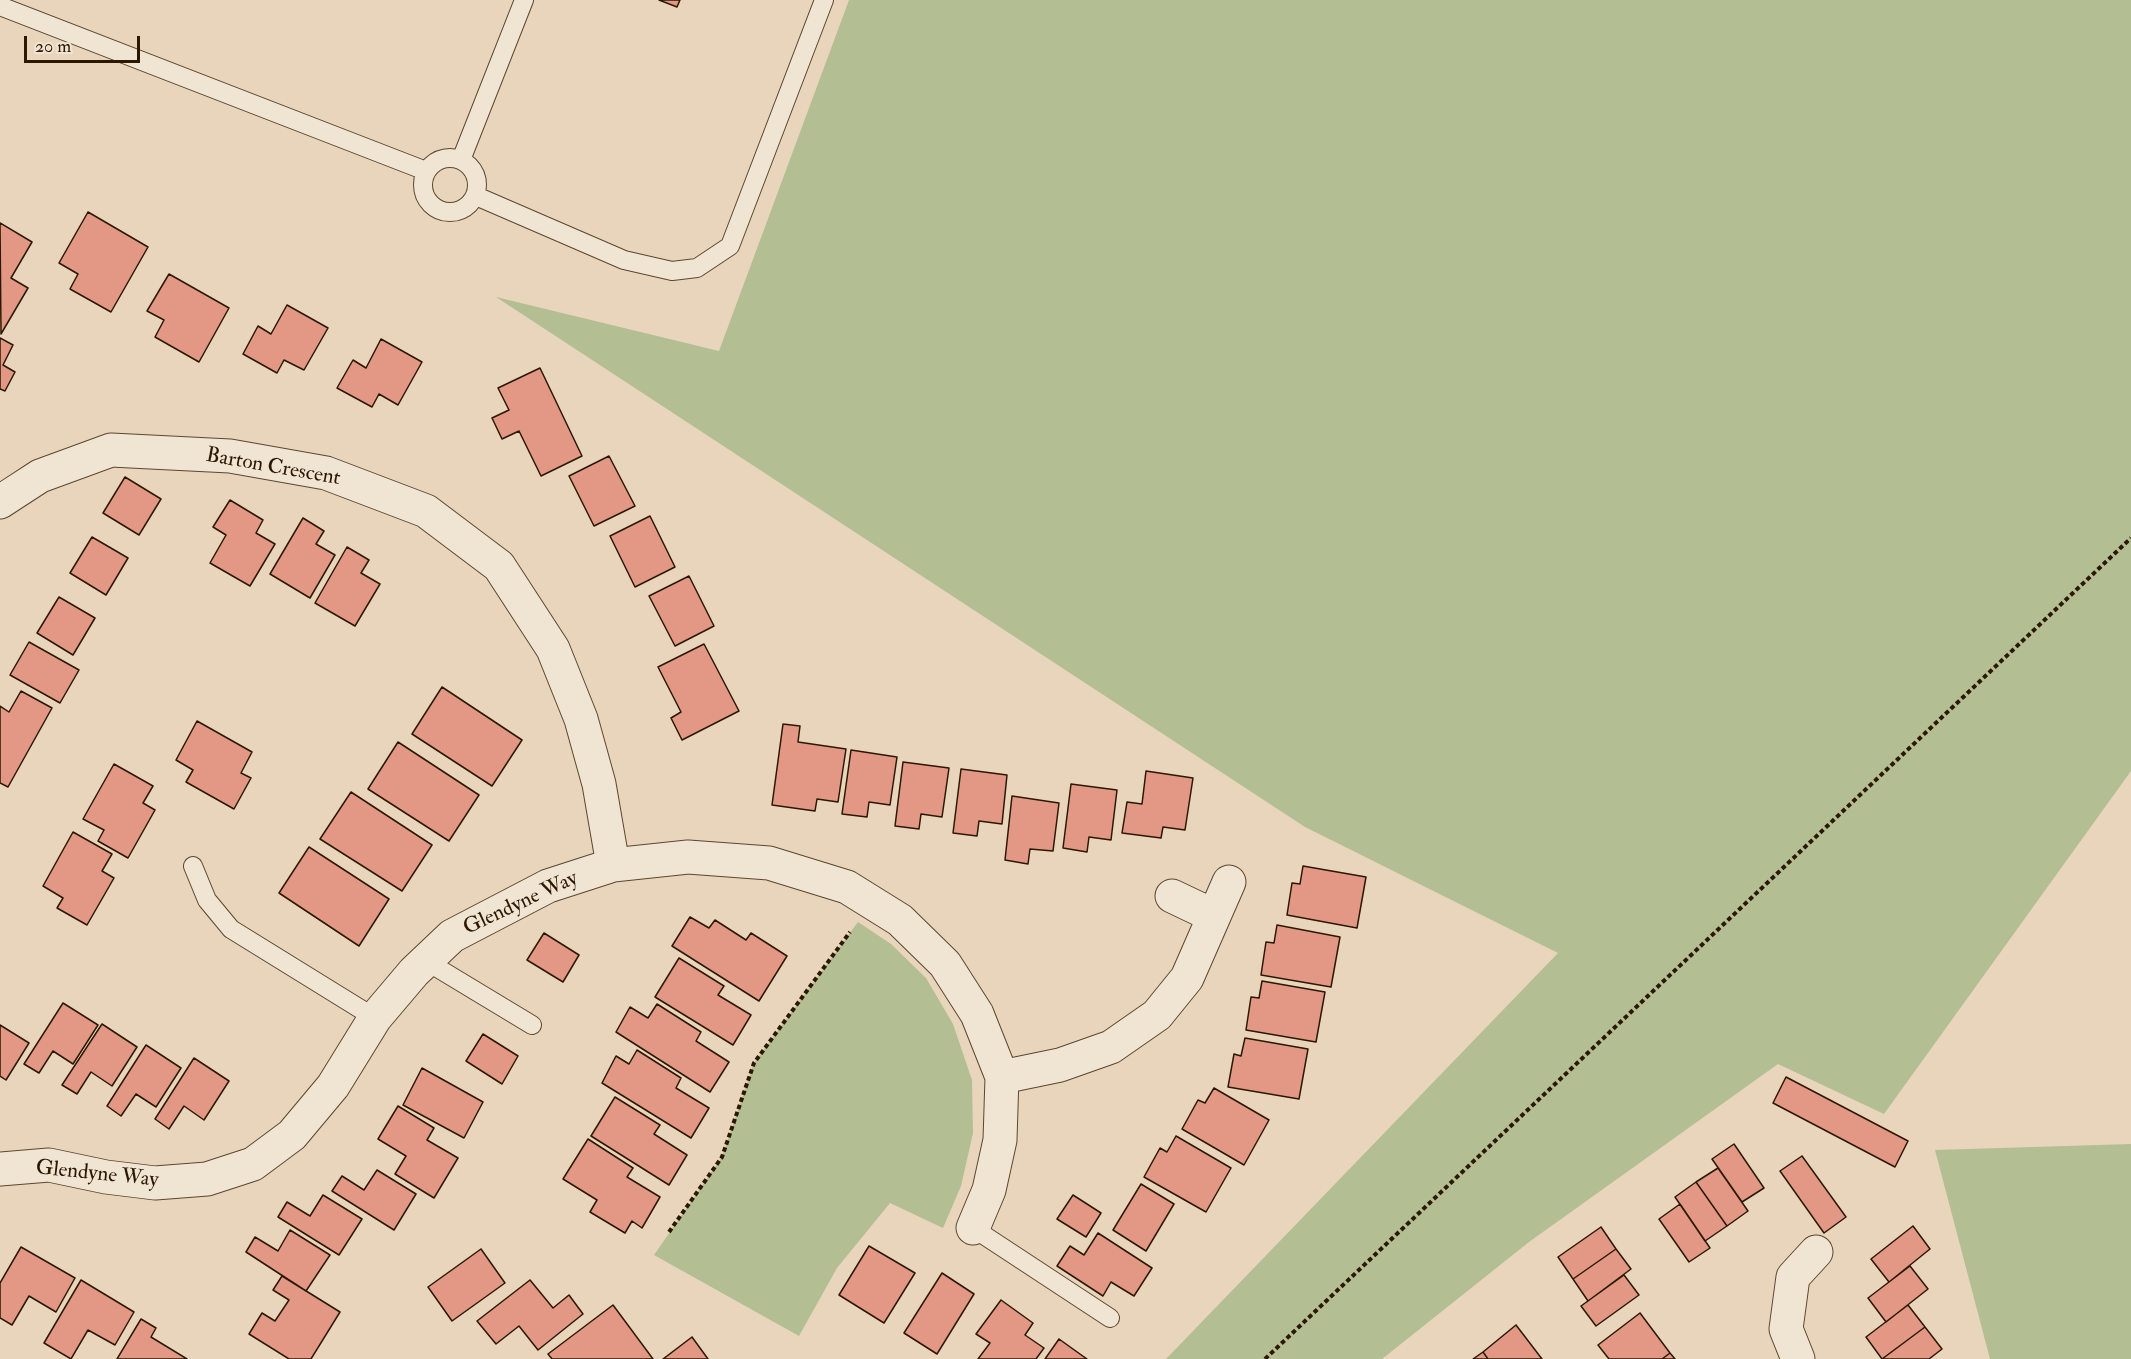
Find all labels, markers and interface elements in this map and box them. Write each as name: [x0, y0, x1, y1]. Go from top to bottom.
scale bar: [27, 24, 142, 62]
text: 20 m: [35, 35, 71, 58]
street label: Barton Crescent: [204, 444, 342, 492]
street label: Glendyne Way: [460, 867, 582, 941]
street label: Glendyne Way: [34, 1156, 160, 1194]

